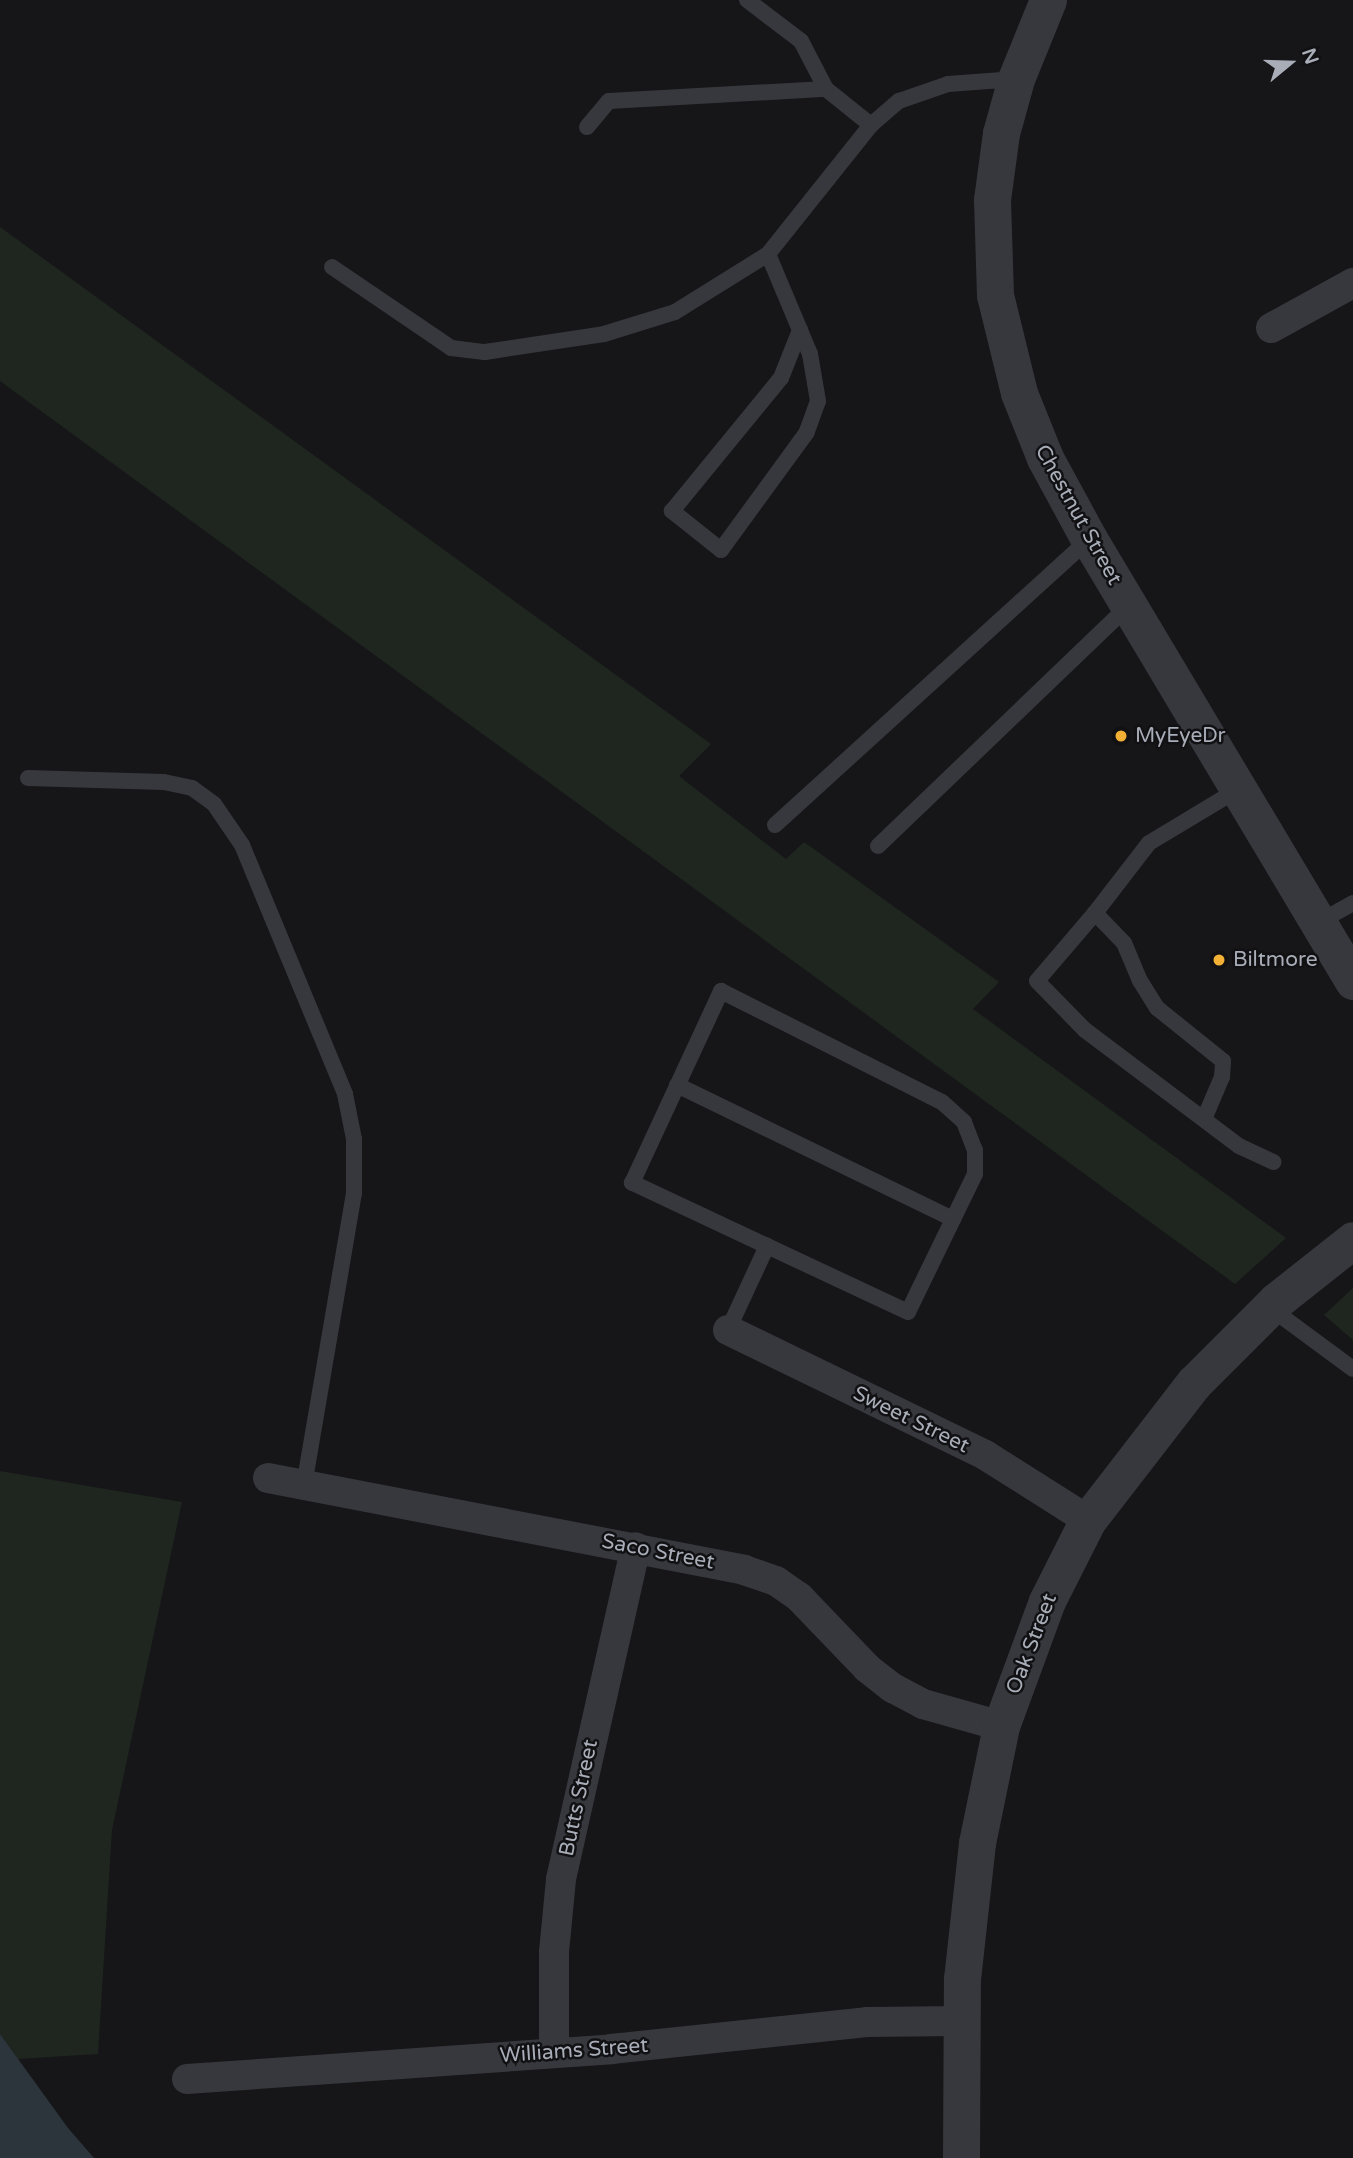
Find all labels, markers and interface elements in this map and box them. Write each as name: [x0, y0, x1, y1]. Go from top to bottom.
north arrow: [1255, 28, 1325, 98]
text: N: [1297, 45, 1323, 67]
street label: Chestnut Street: [1029, 441, 1127, 589]
place label: MyEyeDr: [1135, 723, 1226, 749]
marker: MyEyeDr: [1113, 728, 1129, 744]
place label: Biltmore: [1233, 947, 1318, 973]
marker: Biltmore: [1211, 952, 1227, 968]
street label: Sweet Street: [849, 1381, 973, 1459]
street label: Saco Street: [600, 1529, 716, 1575]
street label: Oak Street: [1001, 1590, 1063, 1698]
street label: Butts Street: [554, 1737, 604, 1859]
street label: Williams Street: [499, 2033, 649, 2069]

